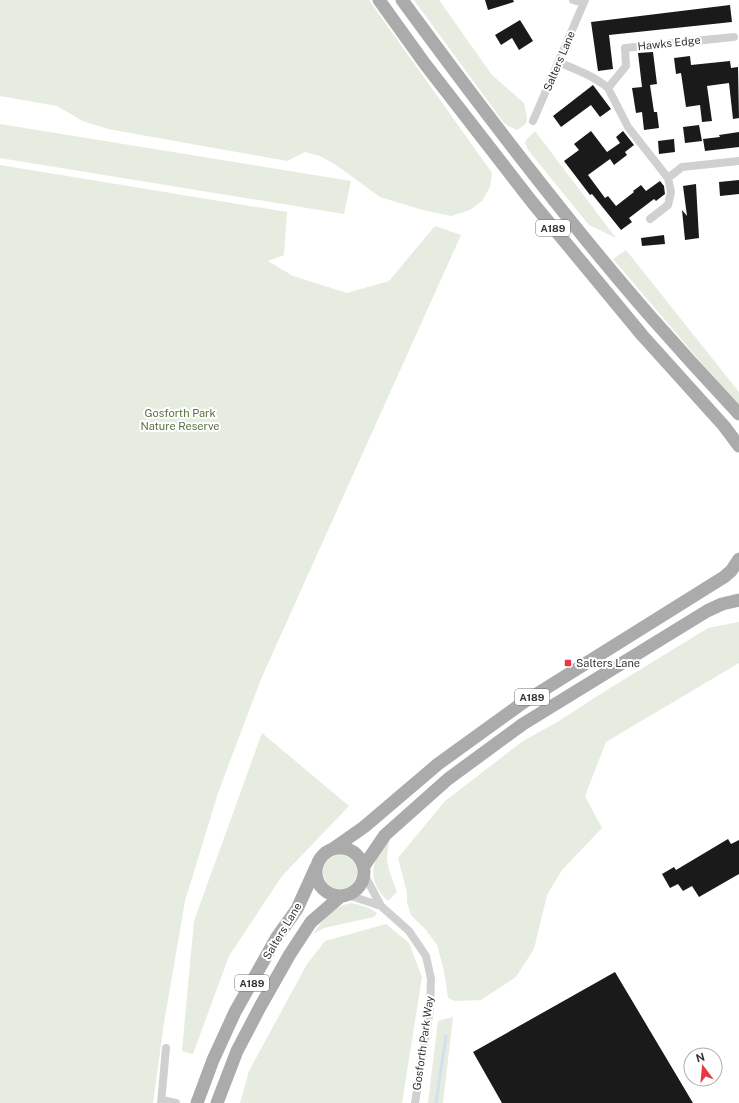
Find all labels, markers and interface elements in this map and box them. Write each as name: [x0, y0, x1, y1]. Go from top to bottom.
street label: Salters Lane: [541, 29, 577, 93]
street label: Hawks Edge: [637, 34, 701, 52]
road number: A189: [536, 220, 570, 236]
park label: Gosforth Park Nature Reserve: [140, 407, 220, 432]
place label: Salters Lane: [576, 657, 640, 669]
marker: Salters Lane: [563, 658, 573, 668]
road number: A189: [515, 689, 549, 705]
street label: Salters Lane: [260, 900, 304, 962]
road number: A189: [235, 975, 269, 991]
street label: Gosforth Park Way: [410, 995, 436, 1091]
north arrow: [683, 1047, 723, 1087]
text: N: [694, 1050, 706, 1064]

